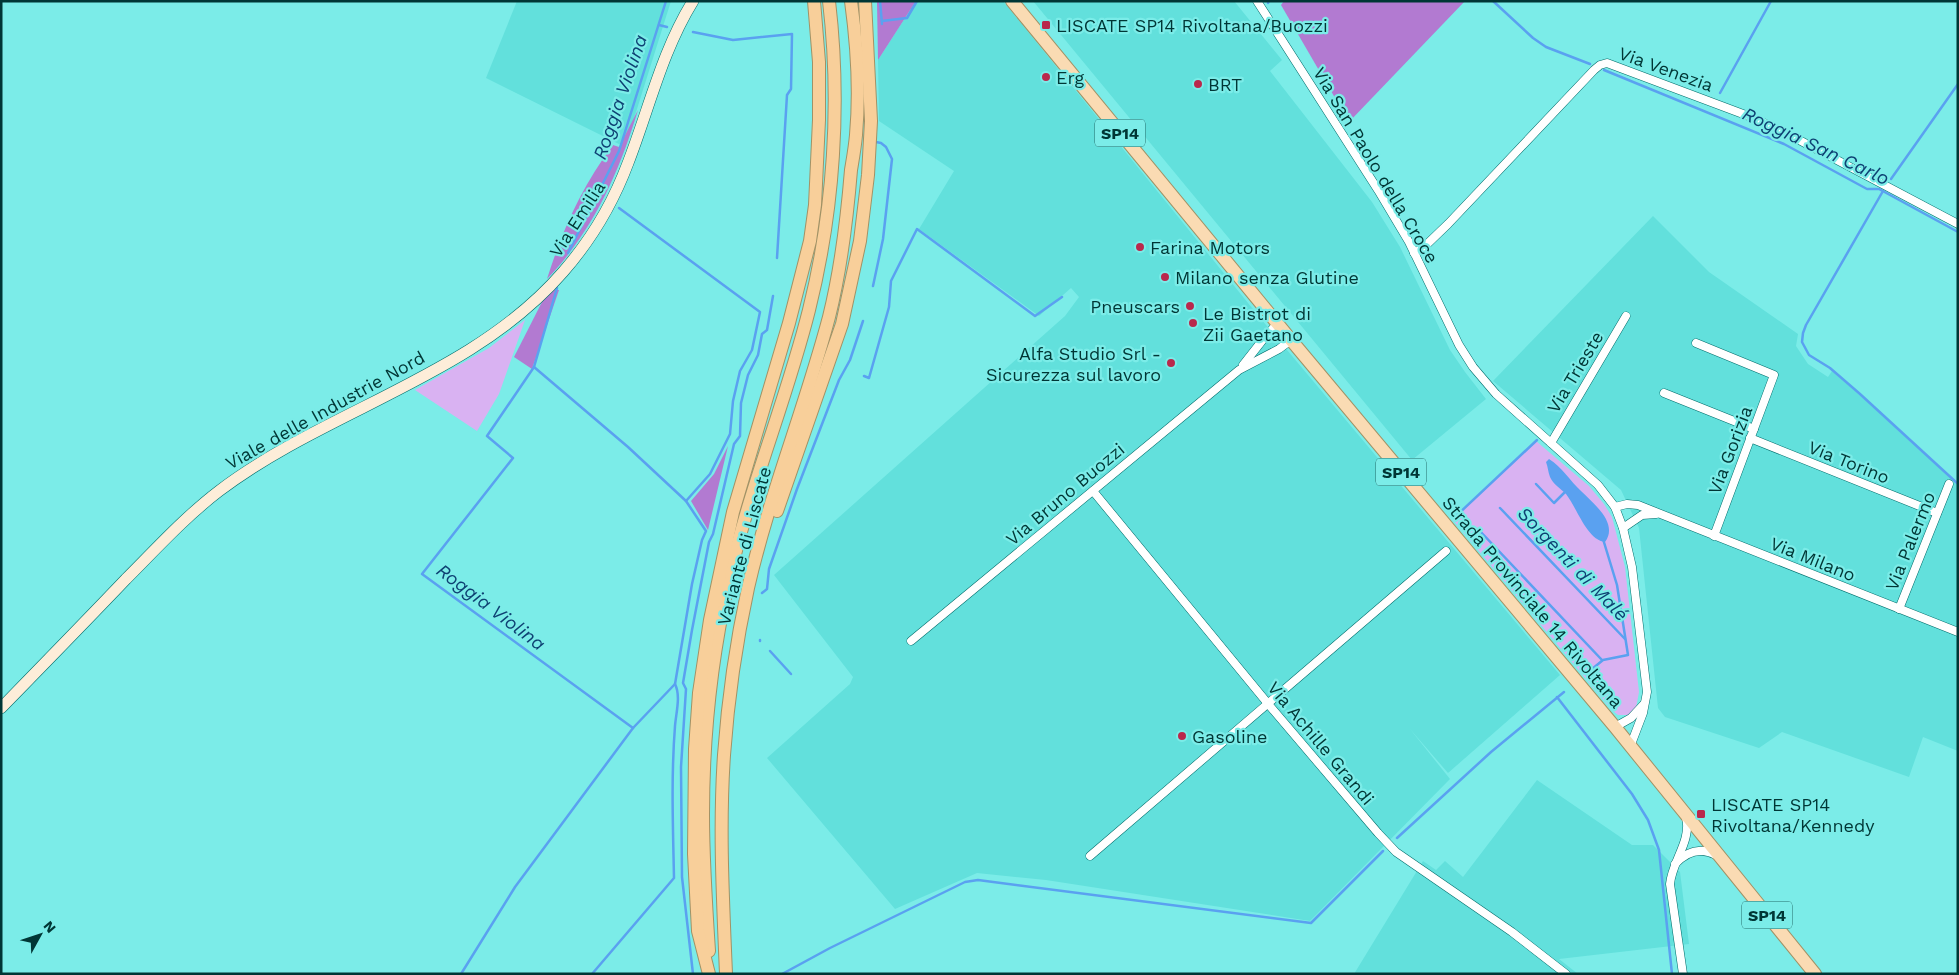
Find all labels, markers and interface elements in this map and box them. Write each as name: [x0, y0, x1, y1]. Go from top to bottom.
place label: LISCATE SP14 Rivoltana/Buozzi: [1056, 15, 1328, 36]
marker: LISCATE SP14 Rivoltana/Buozzi: [1040, 19, 1052, 31]
water label: Roggia Violina: [588, 31, 652, 162]
street label: Via Venezia: [1616, 42, 1716, 96]
street label: Via San Paolo della Croce: [1309, 63, 1443, 267]
place label: Erg: [1056, 67, 1084, 88]
marker: Erg: [1040, 71, 1052, 83]
place label: BRT: [1208, 74, 1242, 95]
marker: BRT: [1192, 78, 1204, 90]
water label: Roggia San Carlo: [1739, 102, 1893, 190]
road number: SP14: [1095, 120, 1145, 146]
street label: Via Emilia: [545, 177, 609, 261]
place label: Farina Motors: [1150, 237, 1270, 258]
marker: Farina Motors: [1134, 241, 1146, 253]
place label: Milano senza Glutine: [1175, 267, 1359, 288]
marker: Milano senza Glutine: [1159, 271, 1171, 283]
place label: Pneuscars: [1090, 296, 1180, 317]
marker: Pneuscars: [1184, 300, 1196, 312]
place label: Le Bistrot di Zii Gaetano: [1203, 303, 1311, 345]
marker: Le Bistrot di Zii Gaetano: [1187, 317, 1199, 329]
street label: Via Trieste: [1542, 327, 1608, 417]
place label: Alfa Studio Srl - Sicurezza sul lavoro: [986, 343, 1161, 385]
street label: Viale delle Industrie Nord: [222, 346, 428, 474]
marker: Alfa Studio Srl - Sicurezza sul lavoro: [1165, 357, 1177, 369]
street label: Via Gorizia: [1704, 403, 1756, 497]
street label: Via Torino: [1805, 436, 1893, 488]
street label: Via Bruno Buozzi: [1001, 438, 1129, 550]
road number: SP14: [1376, 458, 1426, 486]
street label: Variante di Liscate: [713, 464, 775, 628]
street label: Via Palermo: [1881, 489, 1939, 593]
street label: Strada Provinciale 14 Rivoltana: [1438, 492, 1628, 712]
water label: Sorgenti di Malé: [1513, 502, 1633, 626]
street label: Via Milano: [1767, 532, 1859, 586]
water label: Roggia Violina: [432, 559, 550, 656]
street label: Via Achille Grandi: [1263, 677, 1379, 809]
place label: Gasoline: [1192, 726, 1267, 747]
marker: Gasoline: [1176, 730, 1188, 742]
place label: LISCATE SP14 Rivoltana/Kennedy: [1711, 794, 1875, 836]
marker: LISCATE SP14 Rivoltana/Kennedy: [1695, 808, 1707, 820]
road number: SP14: [1742, 902, 1792, 928]
north arrow: [15, 910, 65, 960]
text: N: [40, 918, 59, 936]

